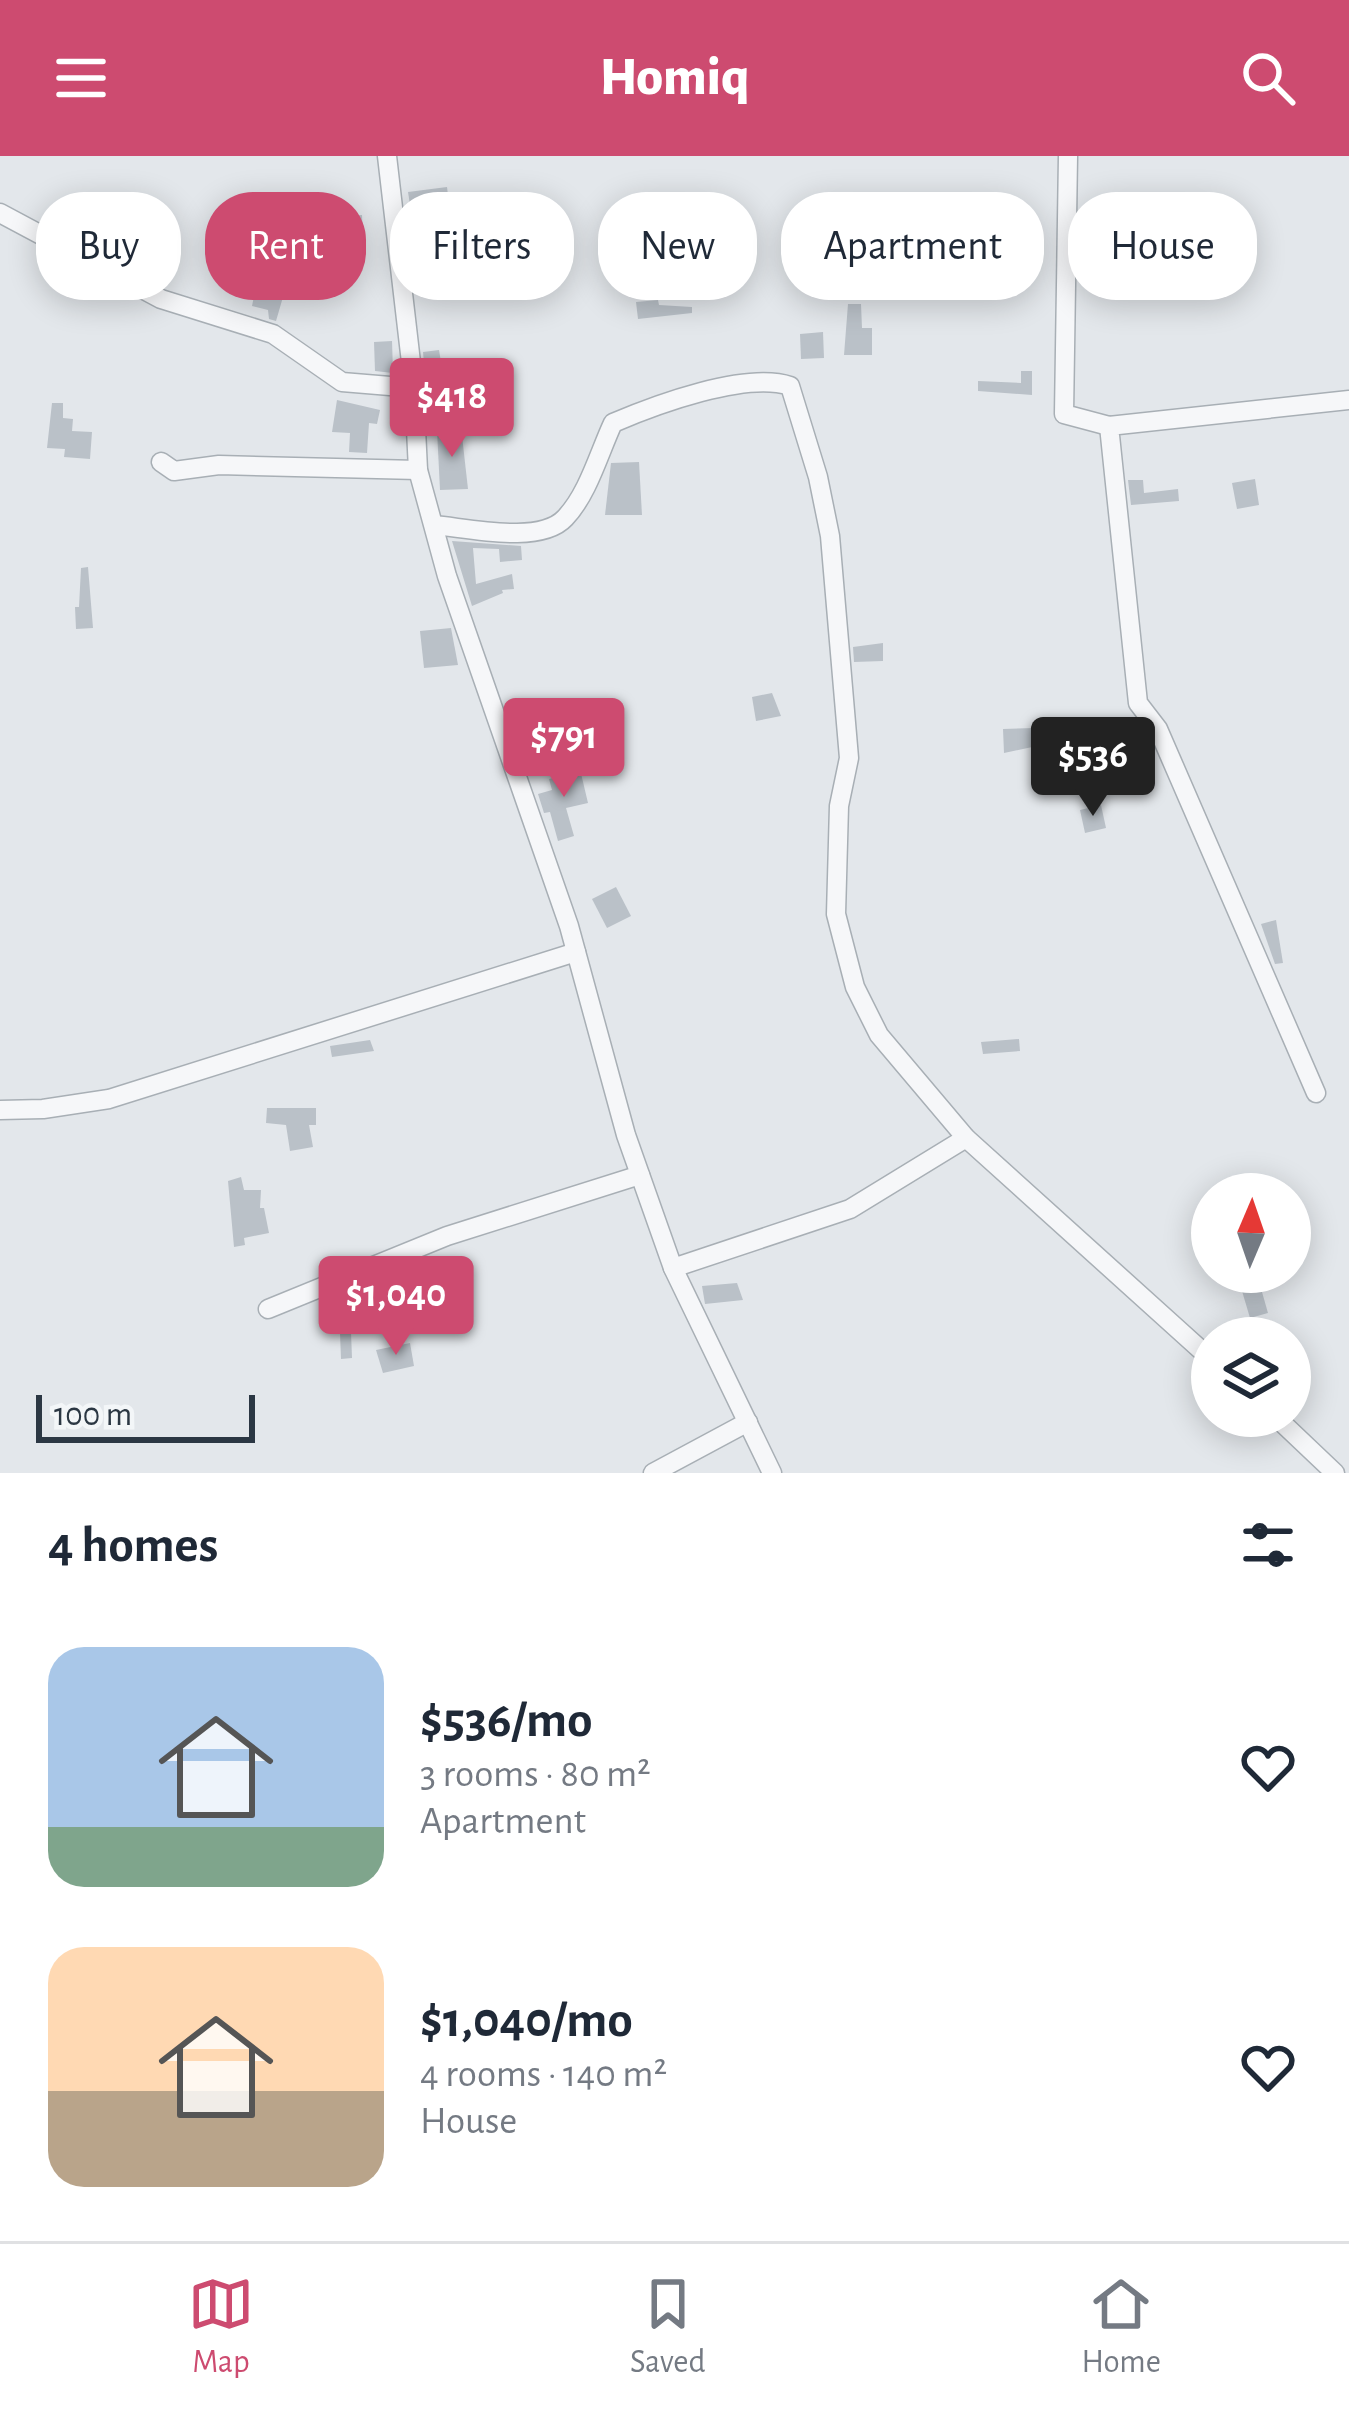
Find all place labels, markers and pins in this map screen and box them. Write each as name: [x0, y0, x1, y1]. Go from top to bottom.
pin: $418: [381, 358, 523, 460]
pin: $791: [493, 698, 635, 800]
pin: $536: [1022, 717, 1164, 819]
pin: $1,040: [298, 1256, 494, 1358]

